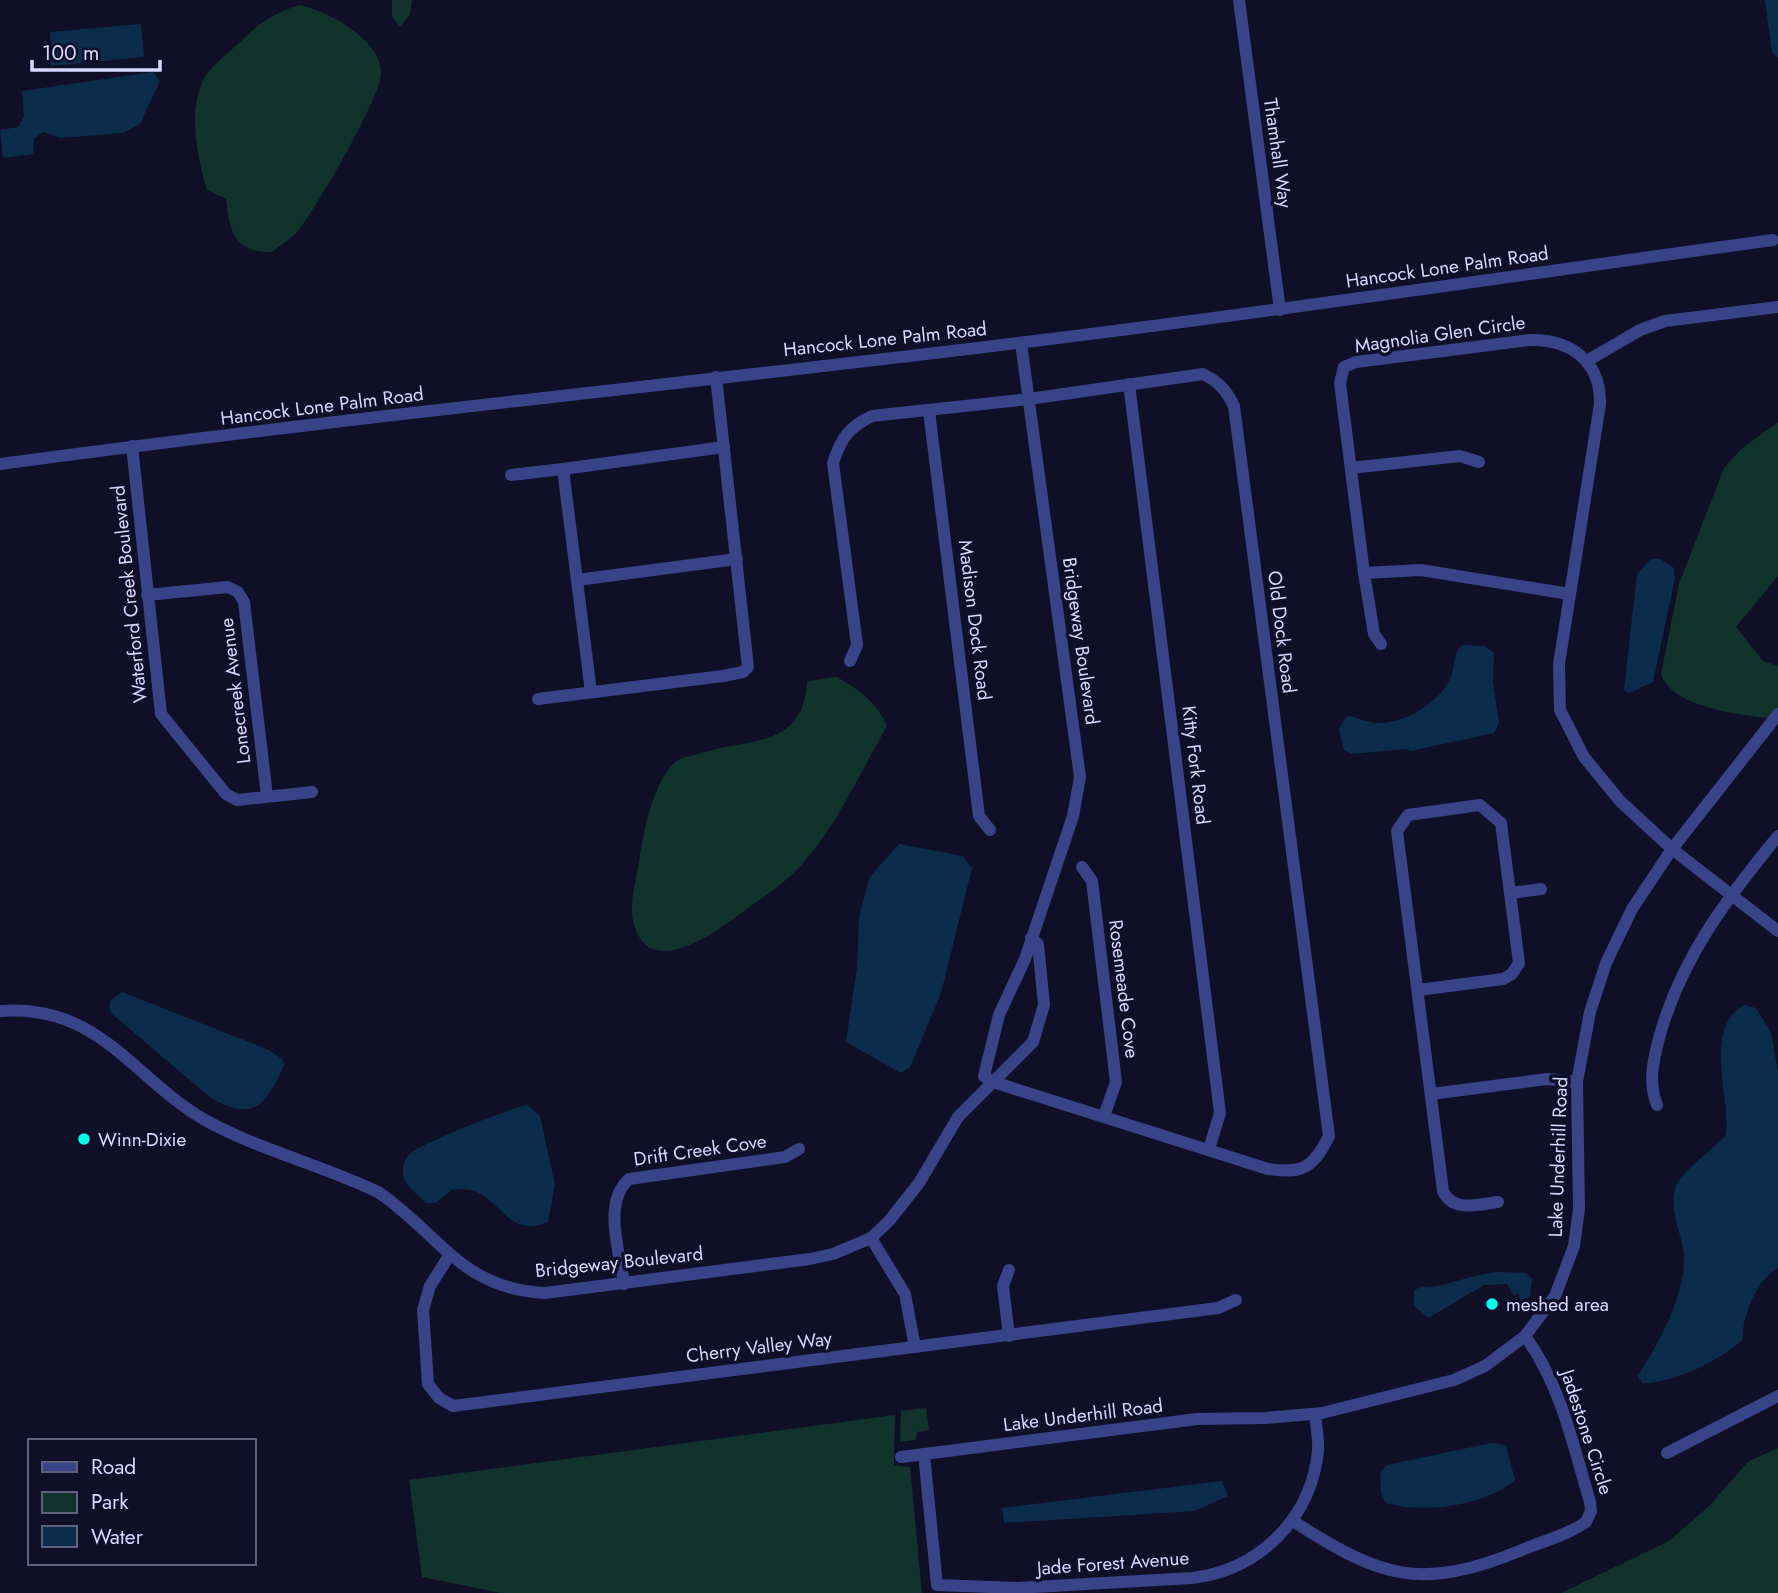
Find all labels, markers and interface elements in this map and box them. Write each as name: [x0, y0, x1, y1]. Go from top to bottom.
scale bar: [32, 28, 159, 72]
text: 100 m: [42, 38, 99, 68]
street label: Thamhall Way: [1257, 96, 1299, 210]
street label: Hancock Lone Palm Road: [1344, 239, 1550, 295]
street label: Magnolia Glen Circle: [1353, 309, 1527, 359]
street label: Hancock Lone Palm Road: [782, 315, 988, 363]
street label: Hancock Lone Palm Road: [219, 380, 425, 432]
street label: Waterford Creek Boulevard: [104, 484, 154, 704]
street label: Madison Dock Road: [952, 538, 998, 702]
street label: Bridgeway Boulevard: [1056, 555, 1106, 727]
street label: Old Dock Road: [1261, 569, 1303, 695]
street label: Lonecreek Avenue: [213, 616, 257, 766]
street label: Kitty Fork Road: [1175, 704, 1217, 826]
street label: Rosemeade Cove: [1102, 918, 1146, 1060]
street label: Lake Underhill Road: [1542, 1076, 1574, 1238]
place label: Winn-Dixie: [98, 1126, 186, 1153]
street label: Drift Creek Cove: [632, 1127, 768, 1173]
marker: Winn-Dixie: [76, 1131, 92, 1147]
street label: Bridgeway Boulevard: [534, 1240, 704, 1284]
place label: meshed area: [1506, 1291, 1609, 1318]
marker: meshed area: [1484, 1296, 1500, 1312]
street label: Cherry Valley Way: [684, 1325, 834, 1369]
street label: Jadestone Circle: [1553, 1363, 1620, 1498]
street label: Lake Underhill Road: [1002, 1392, 1164, 1438]
legend: [28, 1439, 256, 1565]
text: Road: [91, 1452, 136, 1482]
text: Park: [91, 1487, 129, 1517]
text: Water: [91, 1522, 144, 1552]
street label: Jade Forest Avenue: [1033, 1544, 1190, 1582]

